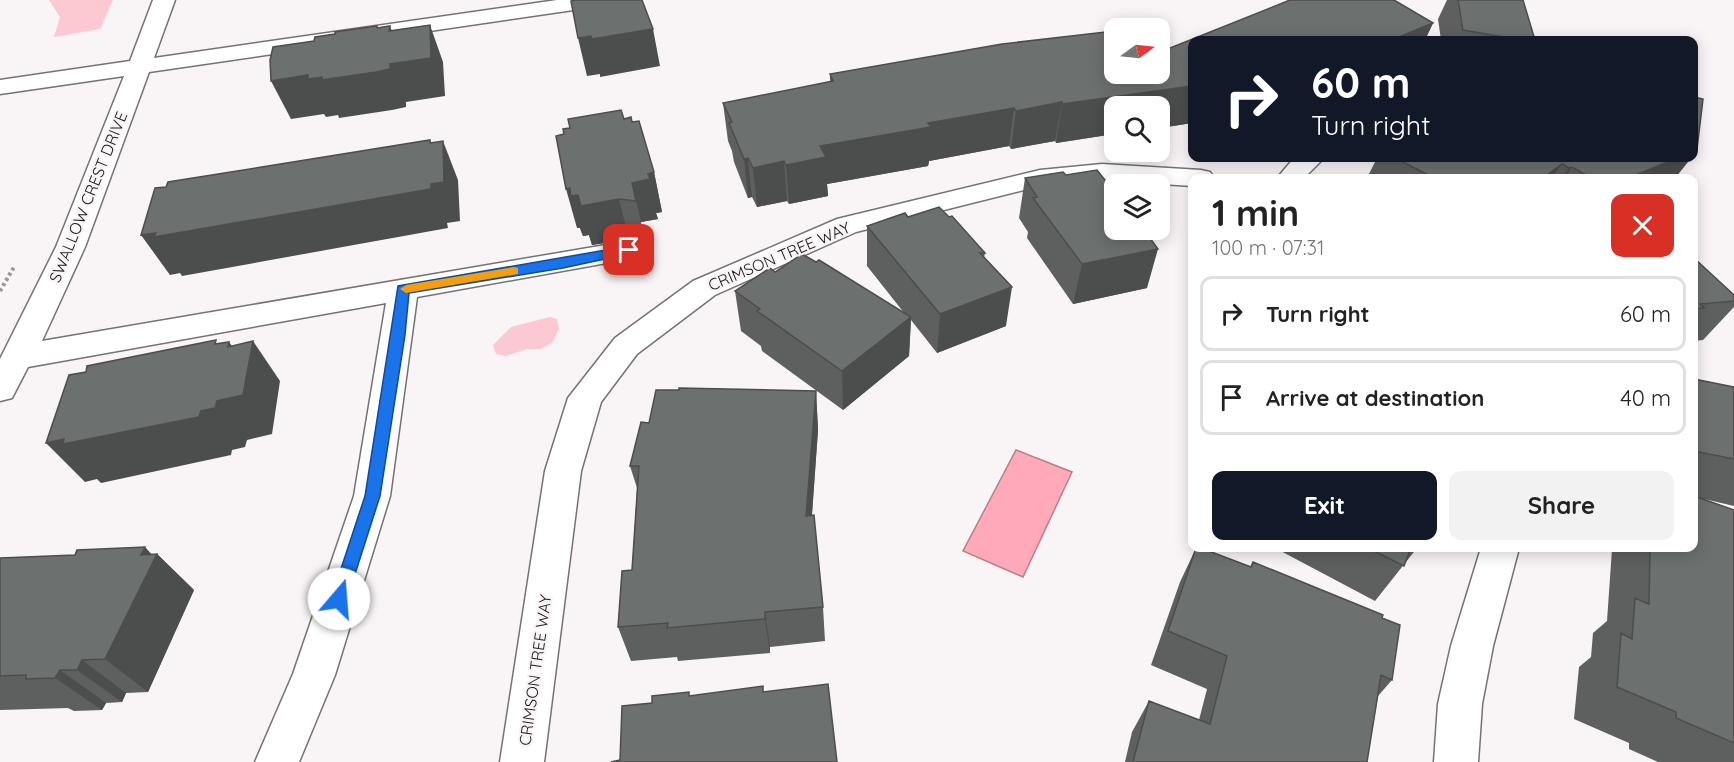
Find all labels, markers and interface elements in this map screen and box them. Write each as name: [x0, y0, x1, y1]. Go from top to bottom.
north arrow: [1104, 18, 1170, 84]
map controls: [1104, 18, 1170, 240]
text: 60 m: [1311, 56, 1411, 109]
icon: right: [1212, 60, 1290, 138]
button: search: [1104, 96, 1170, 162]
text: Turn right: [1311, 108, 1430, 142]
street label: SWALLOW CREST DRIVE: [45, 109, 131, 285]
button: layers: [1104, 174, 1170, 240]
text: 1 min: [1212, 190, 1299, 235]
button: close: [1611, 194, 1674, 257]
street label: CRIMSON TREE WAY: [705, 217, 853, 295]
pin: [603, 224, 654, 275]
icon: arrive: [612, 233, 645, 266]
text: 100 m · 07:31: [1212, 235, 1324, 260]
icon: right: [1215, 297, 1248, 330]
text: Turn right: [1266, 300, 1370, 328]
text: 60 m: [1620, 300, 1671, 328]
icon: arrive: [1215, 381, 1248, 414]
text: Arrive at destination: [1266, 384, 1484, 412]
text: 40 m: [1620, 384, 1671, 412]
button: Exit: [1212, 471, 1437, 540]
button: Share: [1449, 471, 1674, 540]
position arrow: [307, 567, 371, 631]
street label: CRIMSON TREE WAY: [514, 593, 556, 747]

